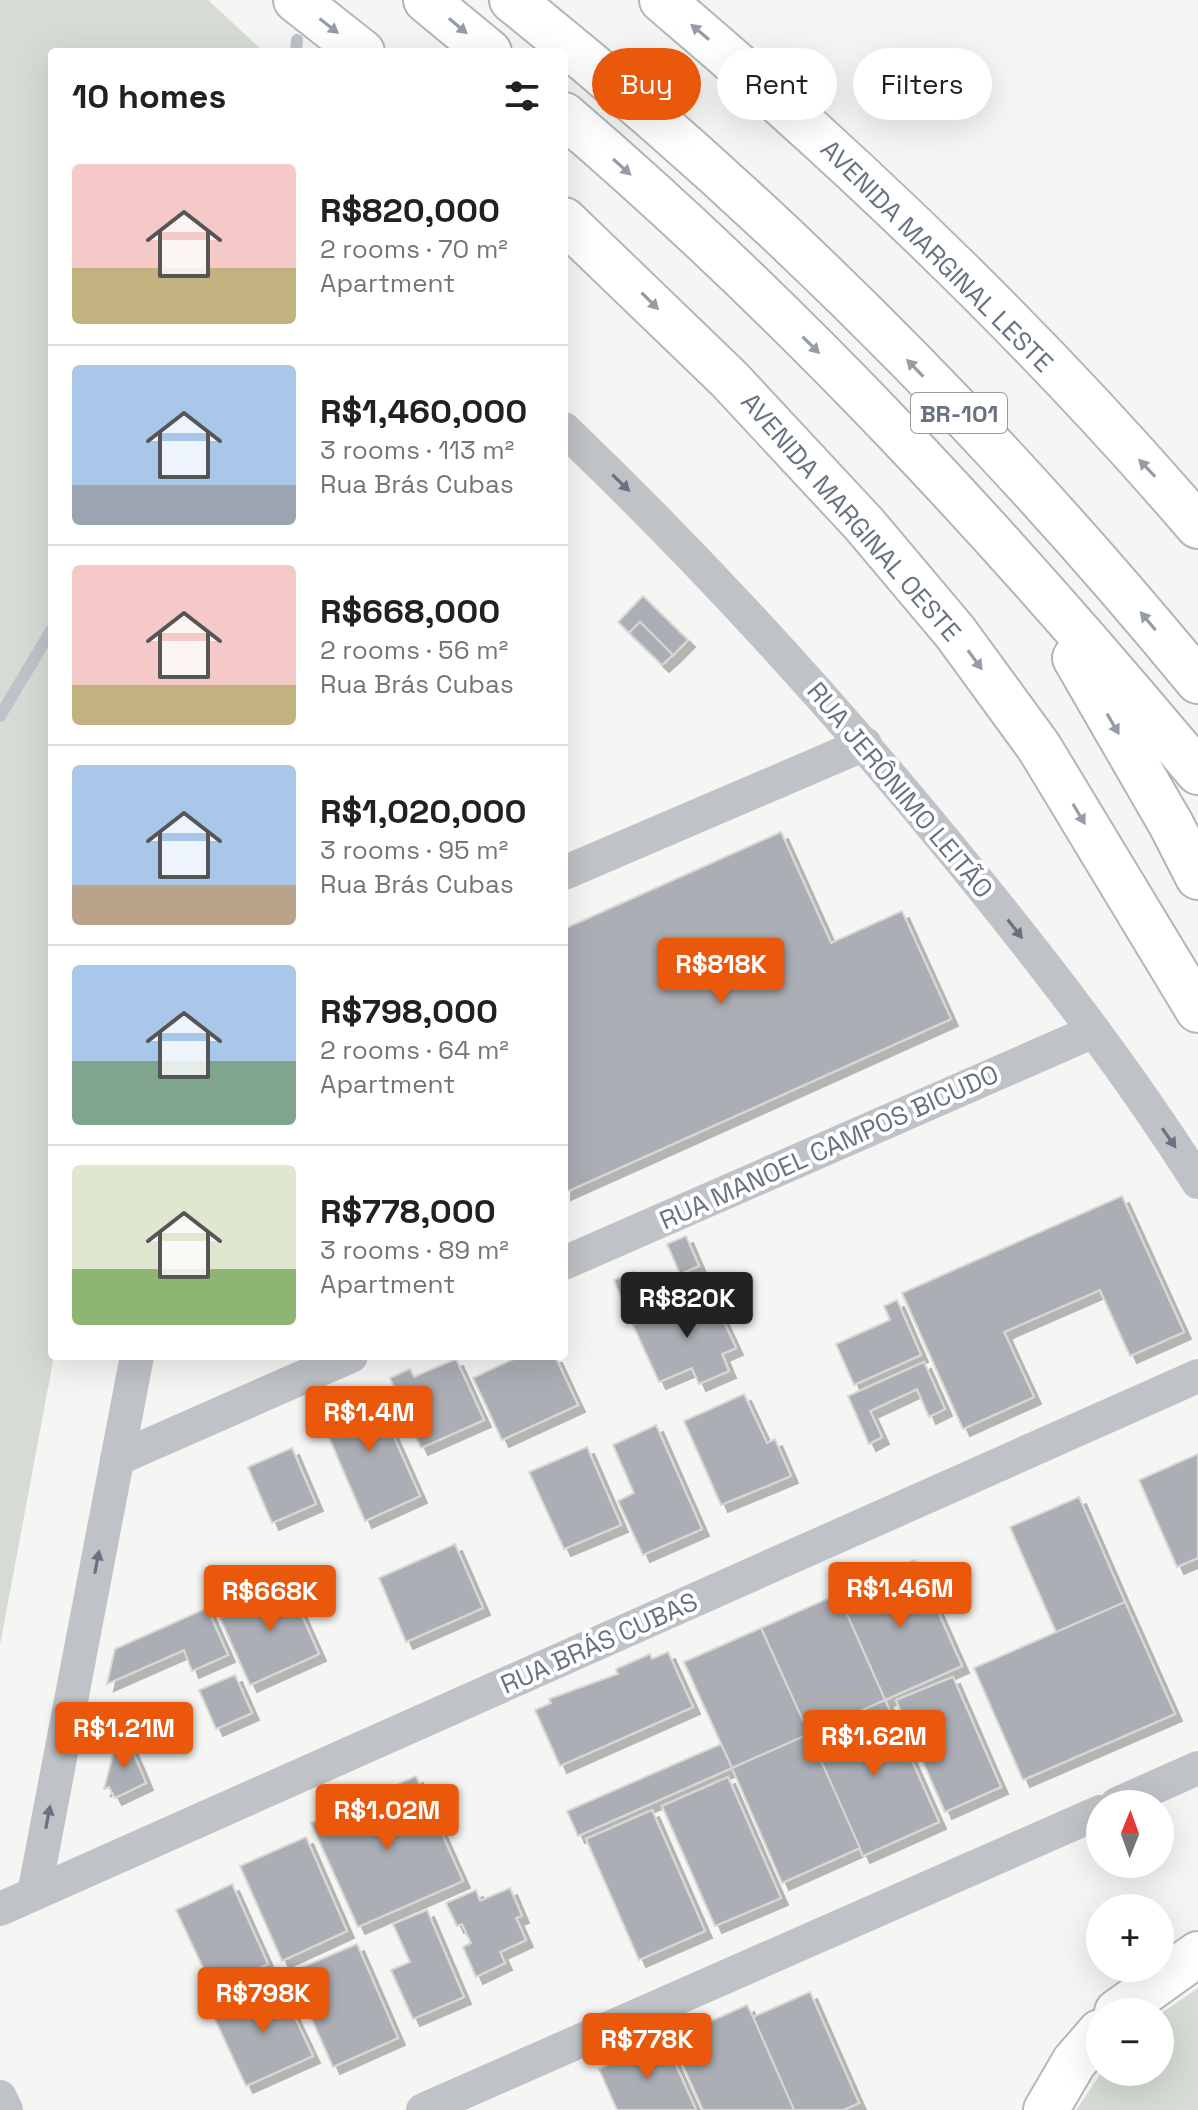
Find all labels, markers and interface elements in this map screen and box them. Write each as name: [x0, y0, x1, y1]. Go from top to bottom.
one-way arrow: [319, 17, 339, 34]
one-way arrow: [447, 17, 467, 34]
one-way arrow: [691, 24, 711, 41]
chip: Buy: [592, 48, 701, 120]
chip: Rent: [717, 48, 837, 120]
chip: Filters: [853, 48, 992, 120]
icon: filters: [500, 74, 544, 118]
text: 10 homes: [72, 75, 226, 118]
street label: AVENIDA MARGINAL LESTE: [813, 132, 1061, 380]
one-way arrow: [612, 158, 632, 176]
text: R$820,000: [320, 189, 500, 232]
icon: home: [136, 196, 232, 292]
text: 2 rooms · 70 m²: [320, 232, 508, 266]
text: Apartment: [320, 266, 455, 300]
one-way arrow: [640, 291, 659, 310]
one-way arrow: [801, 335, 820, 354]
one-way arrow: [906, 359, 925, 378]
street label: AVENIDA MARGINAL OESTE: [734, 386, 968, 648]
text: R$1,460,000: [320, 390, 527, 433]
road number: BR-101: [911, 393, 1007, 433]
icon: home: [136, 397, 232, 493]
text: 3 rooms · 113 m²: [320, 433, 514, 467]
one-way arrow: [1138, 459, 1156, 478]
text: Rua Brás Cubas: [320, 467, 514, 501]
one-way arrow: [611, 474, 630, 492]
text: R$668,000: [320, 590, 500, 633]
icon: home: [136, 597, 232, 693]
one-way arrow: [1140, 611, 1157, 631]
text: 2 rooms · 56 m²: [320, 633, 508, 667]
one-way arrow: [967, 649, 982, 670]
text: Rua Brás Cubas: [320, 667, 514, 701]
street label: RUA JERÔNIMO LEITÃO: [800, 675, 1000, 905]
one-way arrow: [1106, 713, 1120, 735]
text: R$1,020,000: [320, 790, 527, 833]
icon: home: [136, 797, 232, 893]
one-way arrow: [1072, 803, 1086, 825]
text: 3 rooms · 95 m²: [320, 833, 508, 867]
text: Rua Brás Cubas: [320, 867, 514, 901]
one-way arrow: [1007, 919, 1023, 939]
pin: R$818K: [656, 938, 786, 1006]
text: R$818K: [675, 947, 767, 981]
text: R$798,000: [320, 990, 498, 1033]
icon: home: [136, 997, 232, 1093]
text: 2 rooms · 64 m²: [320, 1033, 509, 1067]
street label: RUA MANOEL CAMPOS BICUDO: [654, 1057, 1004, 1237]
text: Apartment: [320, 1067, 455, 1101]
one-way arrow: [1161, 1128, 1176, 1149]
text: R$778,000: [320, 1190, 496, 1233]
icon: home: [136, 1197, 232, 1293]
text: 3 rooms · 89 m²: [320, 1233, 509, 1267]
text: Apartment: [320, 1267, 455, 1301]
pin: R$820K: [622, 1272, 752, 1340]
text: R$820K: [639, 1281, 735, 1315]
pin: R$1.4M: [304, 1386, 434, 1454]
text: R$1.4M: [323, 1395, 415, 1429]
one-way arrow: [92, 1549, 104, 1574]
pin: R$1.46M: [826, 1562, 974, 1630]
pin: R$668K: [205, 1565, 335, 1633]
text: R$1.46M: [846, 1571, 954, 1605]
text: R$668K: [222, 1574, 318, 1608]
street label: RUA BRÁS CUBAS: [495, 1584, 703, 1702]
pin: R$1.21M: [50, 1702, 198, 1770]
pin: R$1.62M: [800, 1710, 948, 1778]
text: R$1.21M: [73, 1711, 175, 1745]
text: R$1.62M: [821, 1719, 927, 1753]
pin: R$1.02M: [313, 1784, 461, 1852]
north arrow: [1086, 1790, 1174, 1878]
map controls: [1086, 1790, 1174, 2086]
text: R$1.02M: [334, 1793, 440, 1827]
one-way arrow: [43, 1804, 55, 1829]
button: +: [1086, 1894, 1174, 1982]
pin: R$798K: [198, 1967, 328, 2035]
text: R$798K: [216, 1976, 310, 2010]
button: −: [1086, 1998, 1174, 2086]
pin: R$778K: [582, 2013, 712, 2081]
text: R$778K: [601, 2022, 693, 2056]

